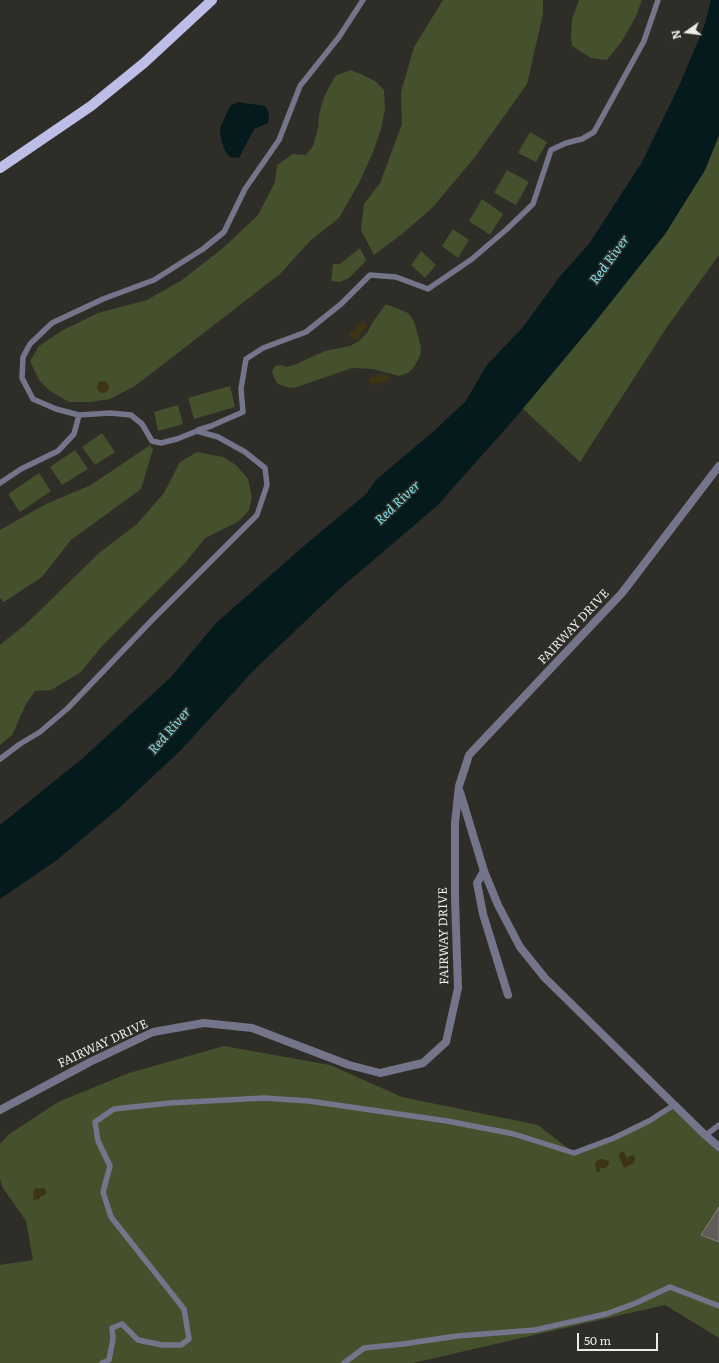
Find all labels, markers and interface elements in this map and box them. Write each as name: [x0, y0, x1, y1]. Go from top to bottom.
north arrow: [667, 12, 707, 52]
text: N: [666, 28, 684, 41]
water label: Red River: [587, 232, 633, 288]
water label: Red River: [372, 478, 424, 528]
street label: FAIRWAY DRIVE: [535, 586, 613, 668]
water label: Red River: [145, 704, 195, 758]
street label: FAIRWAY DRIVE: [436, 887, 452, 985]
street label: FAIRWAY DRIVE: [56, 1017, 150, 1071]
scale bar: [579, 1325, 660, 1351]
text: 50 m: [584, 1331, 611, 1349]

